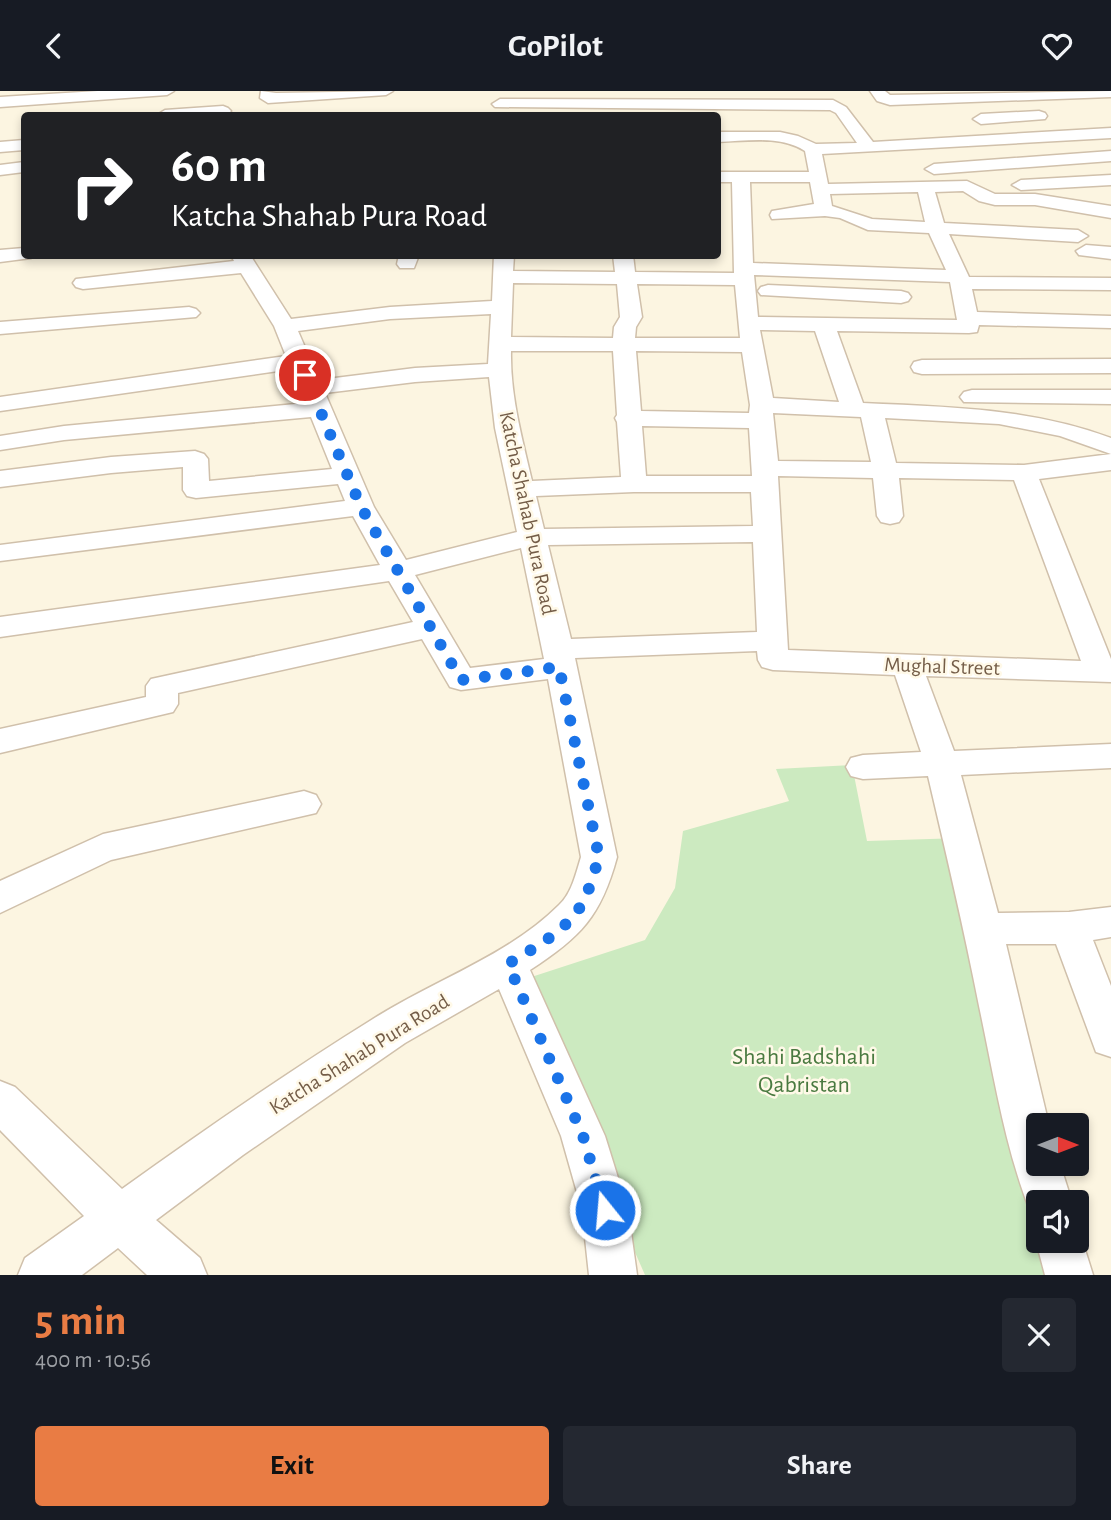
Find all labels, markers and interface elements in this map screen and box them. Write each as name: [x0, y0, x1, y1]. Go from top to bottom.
icon: back: [35, 27, 73, 65]
icon: heart: [1038, 27, 1076, 65]
text: GoPilot: [508, 30, 603, 62]
icon: right: [56, 140, 147, 231]
text: 60 m: [171, 142, 267, 191]
text: Katcha Shahab Pura Road: [171, 200, 487, 232]
pin: [275, 345, 335, 405]
icon: arrive: [286, 356, 324, 394]
street label: Katcha Shahab Pura Road: [496, 409, 559, 617]
street label: Mughal Street: [884, 654, 1001, 679]
street label: Katcha Shahab Pura Road: [266, 991, 453, 1118]
park label: Shahi Badshahi Qabristan: [732, 1045, 876, 1097]
north arrow: [1026, 1113, 1088, 1176]
map controls: [1026, 1113, 1089, 1253]
position arrow: [568, 1173, 642, 1247]
button: sound: [1026, 1190, 1089, 1253]
button: close: [1002, 1298, 1076, 1372]
text: 5 min: [35, 1300, 127, 1342]
text: 400 m · 10:56: [35, 1349, 151, 1372]
button: Exit: [35, 1426, 549, 1506]
button: Share: [563, 1426, 1076, 1506]

